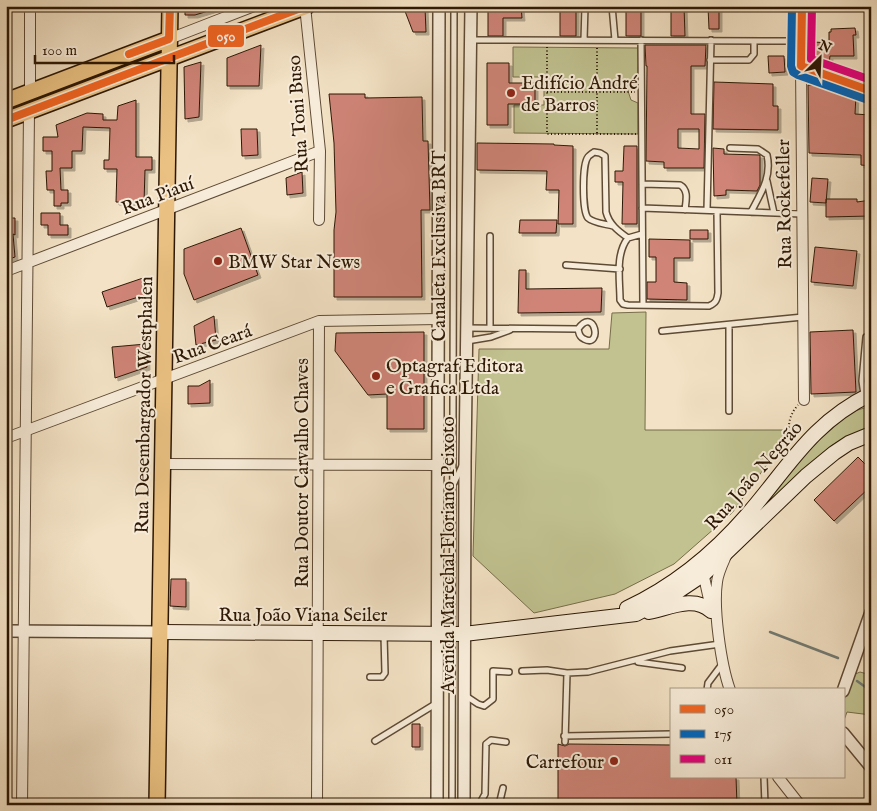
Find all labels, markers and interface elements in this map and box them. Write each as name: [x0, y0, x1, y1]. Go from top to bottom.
line badge: 050: [207, 24, 245, 48]
text: 050: [217, 28, 236, 46]
scale bar: [35, 32, 174, 64]
north arrow: [794, 32, 844, 82]
text: N: [815, 36, 834, 58]
text: 100 m: [42, 41, 78, 60]
street label: Rua Toni Buso: [283, 54, 315, 173]
place label: Edifício André de Barros: [521, 72, 638, 118]
marker: Edifício André de Barros: [505, 87, 517, 99]
street label: Rua Rockefeller: [772, 139, 798, 269]
street label: Canaleta Exclusiva BRT: [428, 150, 452, 341]
street label: Rua Piauí: [118, 171, 199, 222]
place label: BMW Star News: [228, 251, 360, 275]
marker: BMW Star News: [212, 255, 224, 267]
street label: Rua Desembargador Westphalen: [131, 276, 159, 534]
street label: Rua Ceará: [170, 319, 256, 370]
place label: Optagraf Editora e Grafica Ltda: [386, 355, 524, 401]
street label: Rua Doutor Carvalho Chaves: [291, 358, 315, 588]
marker: Optagraf Editora e Grafica Ltda: [370, 370, 382, 382]
street label: Avenida Marechal Floriano Peixoto: [437, 416, 461, 695]
street label: Rua João Negrão: [700, 417, 809, 536]
street label: Rua João Viana Seiler: [218, 604, 388, 628]
legend: [670, 688, 844, 778]
text: 050: [714, 700, 734, 719]
text: 175: [714, 724, 733, 743]
text: 011: [714, 750, 732, 769]
place label: Carrefour: [526, 751, 604, 775]
marker: Carrefour: [608, 755, 620, 767]

